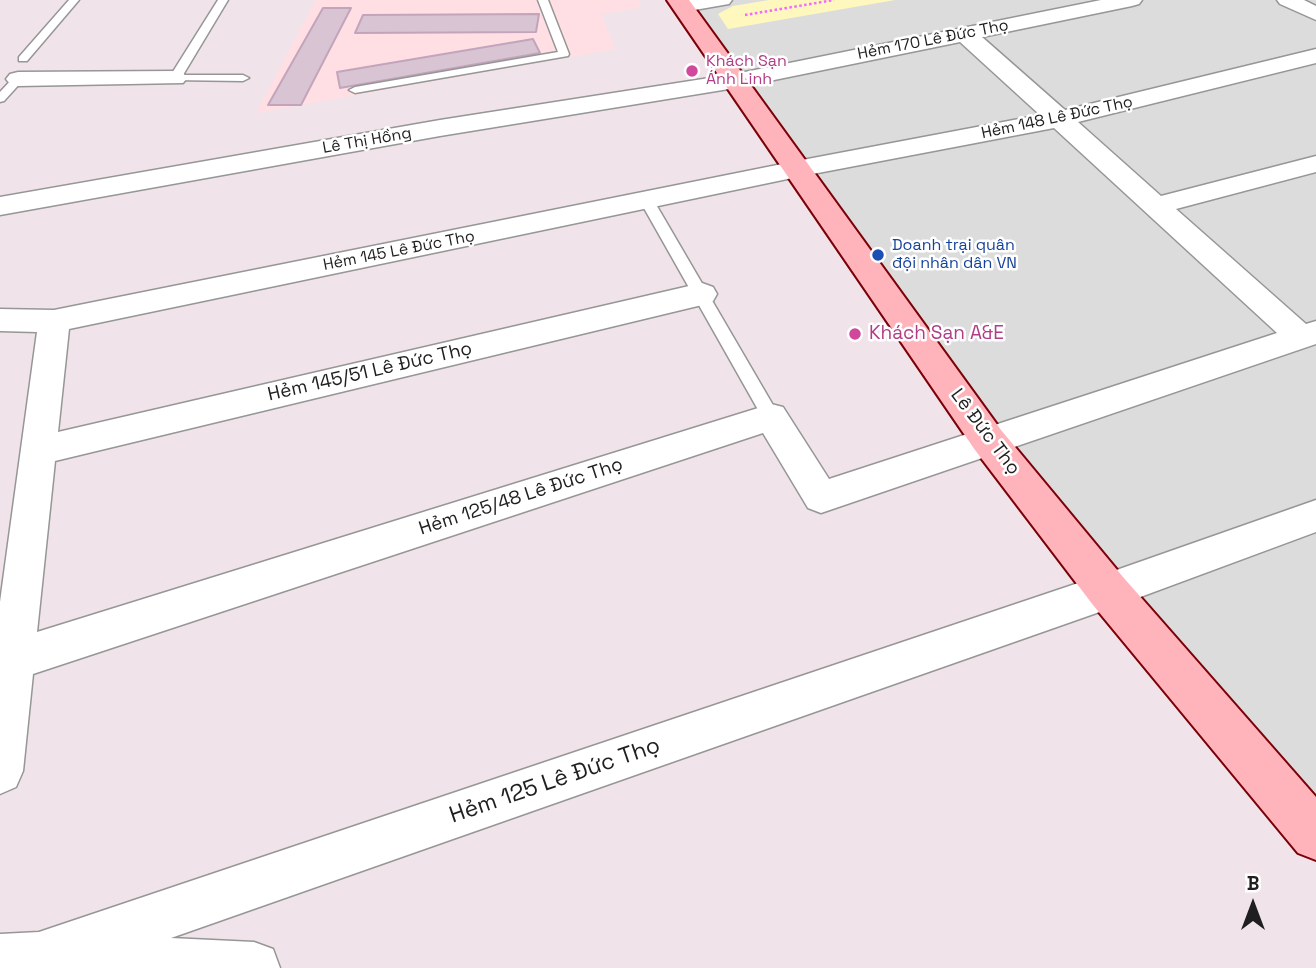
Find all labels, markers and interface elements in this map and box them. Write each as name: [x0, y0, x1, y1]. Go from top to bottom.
street label: Hẻm 170 Lê Đức Thọ: [856, 16, 1010, 64]
place label: Khách Sạn Ánh Linh: [706, 52, 787, 90]
marker: Khách Sạn Ánh Linh: [684, 63, 700, 79]
street label: Hẻm 148 Lê Đức Thọ: [980, 93, 1134, 143]
street label: Lê Thị Hồng: [321, 124, 413, 158]
street label: Hẻm 145 Lê Đức Thọ: [322, 227, 476, 275]
place label: Doanh trại quân đội nhân dân VN: [892, 236, 1017, 274]
marker: Doanh trại quân đội nhân dân VN: [870, 247, 886, 263]
place label: Khách Sạn A&E: [869, 323, 1004, 345]
marker: Khách Sạn A&E: [847, 326, 863, 342]
street label: Hẻm 145/51 Lê Đức Thọ: [266, 337, 474, 407]
street label: Lê Đức Thọ: [945, 384, 1025, 480]
street label: Hẻm 125/48 Lê Đức Thọ: [416, 453, 626, 541]
street label: Hẻm 125 Lê Đức Thọ: [446, 732, 664, 830]
north arrow: [1218, 870, 1288, 940]
text: B: [1247, 871, 1259, 896]

